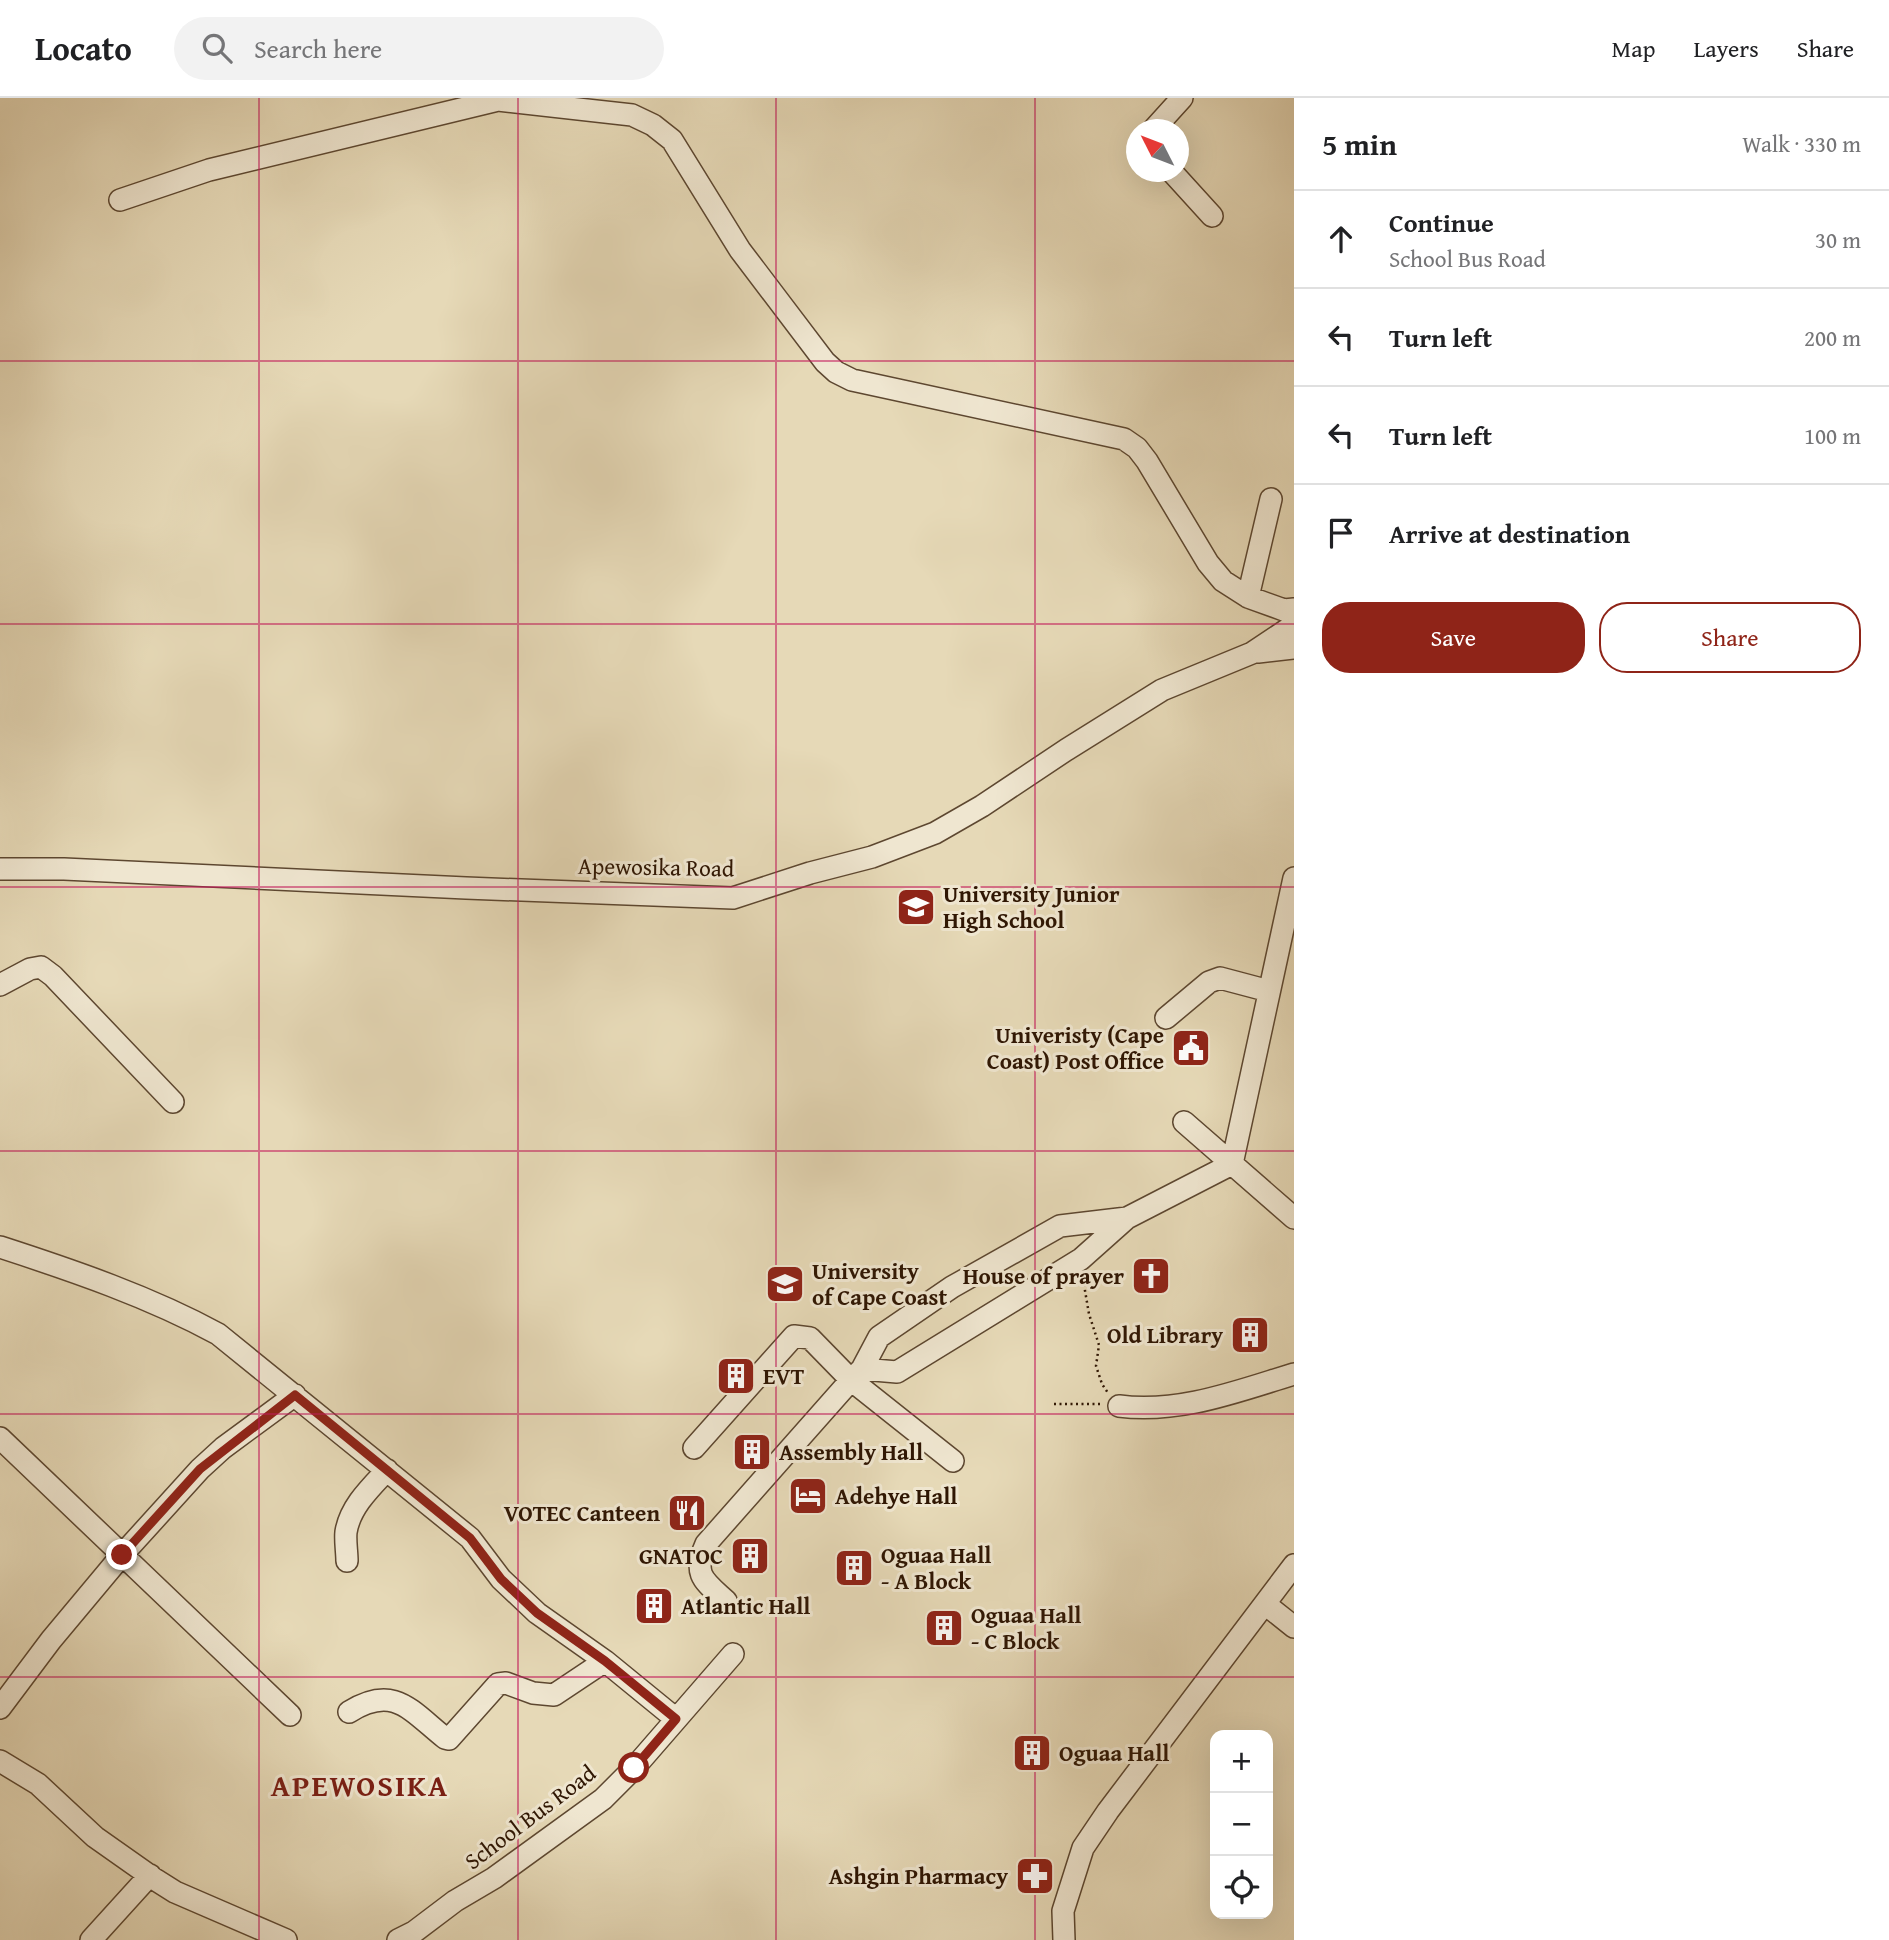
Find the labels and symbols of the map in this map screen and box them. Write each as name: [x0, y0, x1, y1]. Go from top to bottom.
north arrow: [1126, 119, 1189, 182]
street label: Apewosika Road: [578, 849, 735, 884]
place label: University Junior High School: [943, 877, 1120, 936]
school or university icon: University Junior High School: [895, 886, 937, 928]
place label: Univeristy (Cape Coast) Post Office: [987, 1018, 1164, 1077]
public building icon: Univeristy (Cape Coast) Post Office: [1170, 1027, 1212, 1069]
place label: University of Cape Coast: [812, 1254, 948, 1313]
church icon: House of prayer: [1130, 1255, 1172, 1297]
place label: House of prayer: [963, 1259, 1124, 1292]
school or university icon: University of Cape Coast: [764, 1263, 806, 1305]
building icon: Old Library: [1229, 1314, 1271, 1356]
place label: Old Library: [1107, 1318, 1223, 1351]
building icon: EVT: [715, 1355, 757, 1397]
place label: EVT: [763, 1359, 805, 1392]
building icon: Assembly Hall: [731, 1431, 773, 1473]
place label: Assembly Hall: [779, 1435, 923, 1468]
hotel icon: Adehye Hall: [787, 1475, 829, 1517]
place label: Adehye Hall: [835, 1479, 957, 1512]
restaurant icon: VOTEC Canteen: [666, 1492, 708, 1534]
place label: VOTEC Canteen: [504, 1496, 660, 1529]
building icon: GNATOC: [729, 1535, 771, 1577]
place label: Oguaa Hall - A Block: [881, 1538, 991, 1597]
route end: [106, 1539, 137, 1570]
place label: GNATOC: [639, 1539, 723, 1572]
building icon: Oguaa Hall - A Block: [833, 1547, 875, 1589]
building icon: Atlantic Hall: [633, 1585, 675, 1627]
place label: Atlantic Hall: [681, 1589, 810, 1622]
place label: Oguaa Hall - C Block: [971, 1598, 1081, 1657]
building icon: Oguaa Hall - C Block: [923, 1607, 965, 1649]
building icon: Oguaa Hall: [1011, 1732, 1053, 1774]
place label: Oguaa Hall: [1059, 1736, 1169, 1769]
route start: [618, 1752, 649, 1783]
street label: School Bus Road: [457, 1756, 603, 1877]
district label: APEWOSIKA: [271, 1763, 449, 1807]
pharmacy icon: Ashgin Pharmacy: [1014, 1855, 1056, 1897]
place label: Ashgin Pharmacy: [829, 1859, 1008, 1892]

